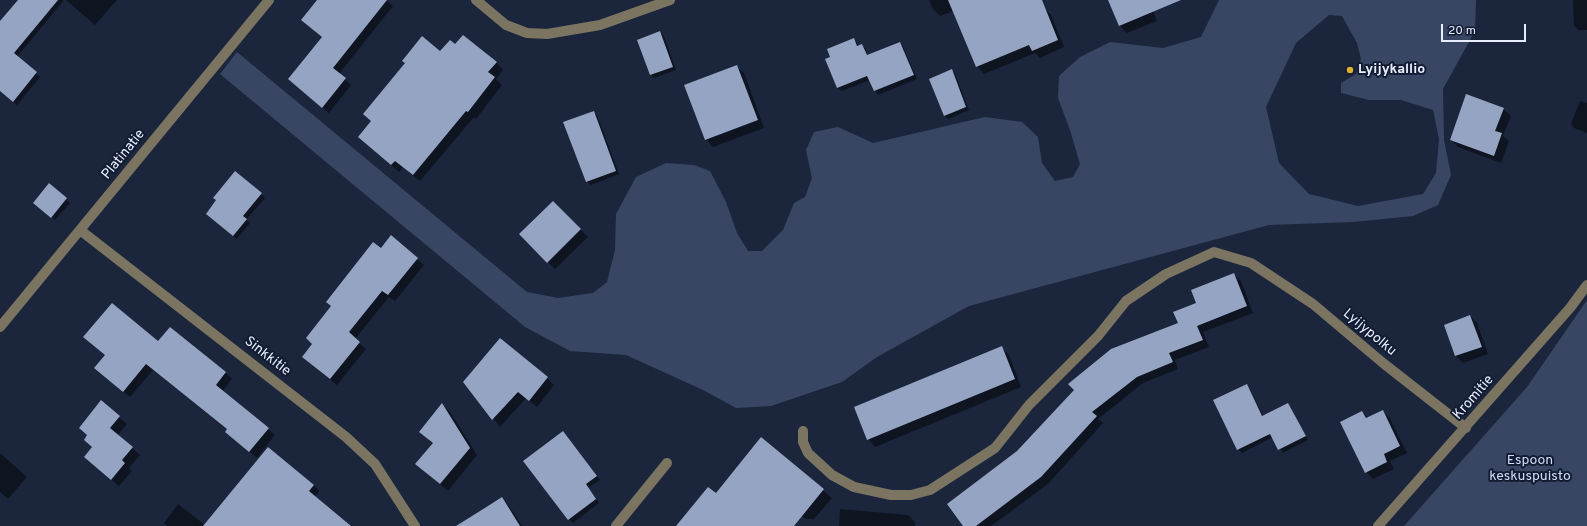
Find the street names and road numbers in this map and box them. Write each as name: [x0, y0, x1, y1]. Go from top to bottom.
street label: Platinatie: [99, 127, 149, 183]
street label: Lyijypolku: [1339, 306, 1399, 360]
street label: Sinkkitie: [240, 334, 294, 380]
street label: Kromitie: [1450, 372, 1498, 424]

